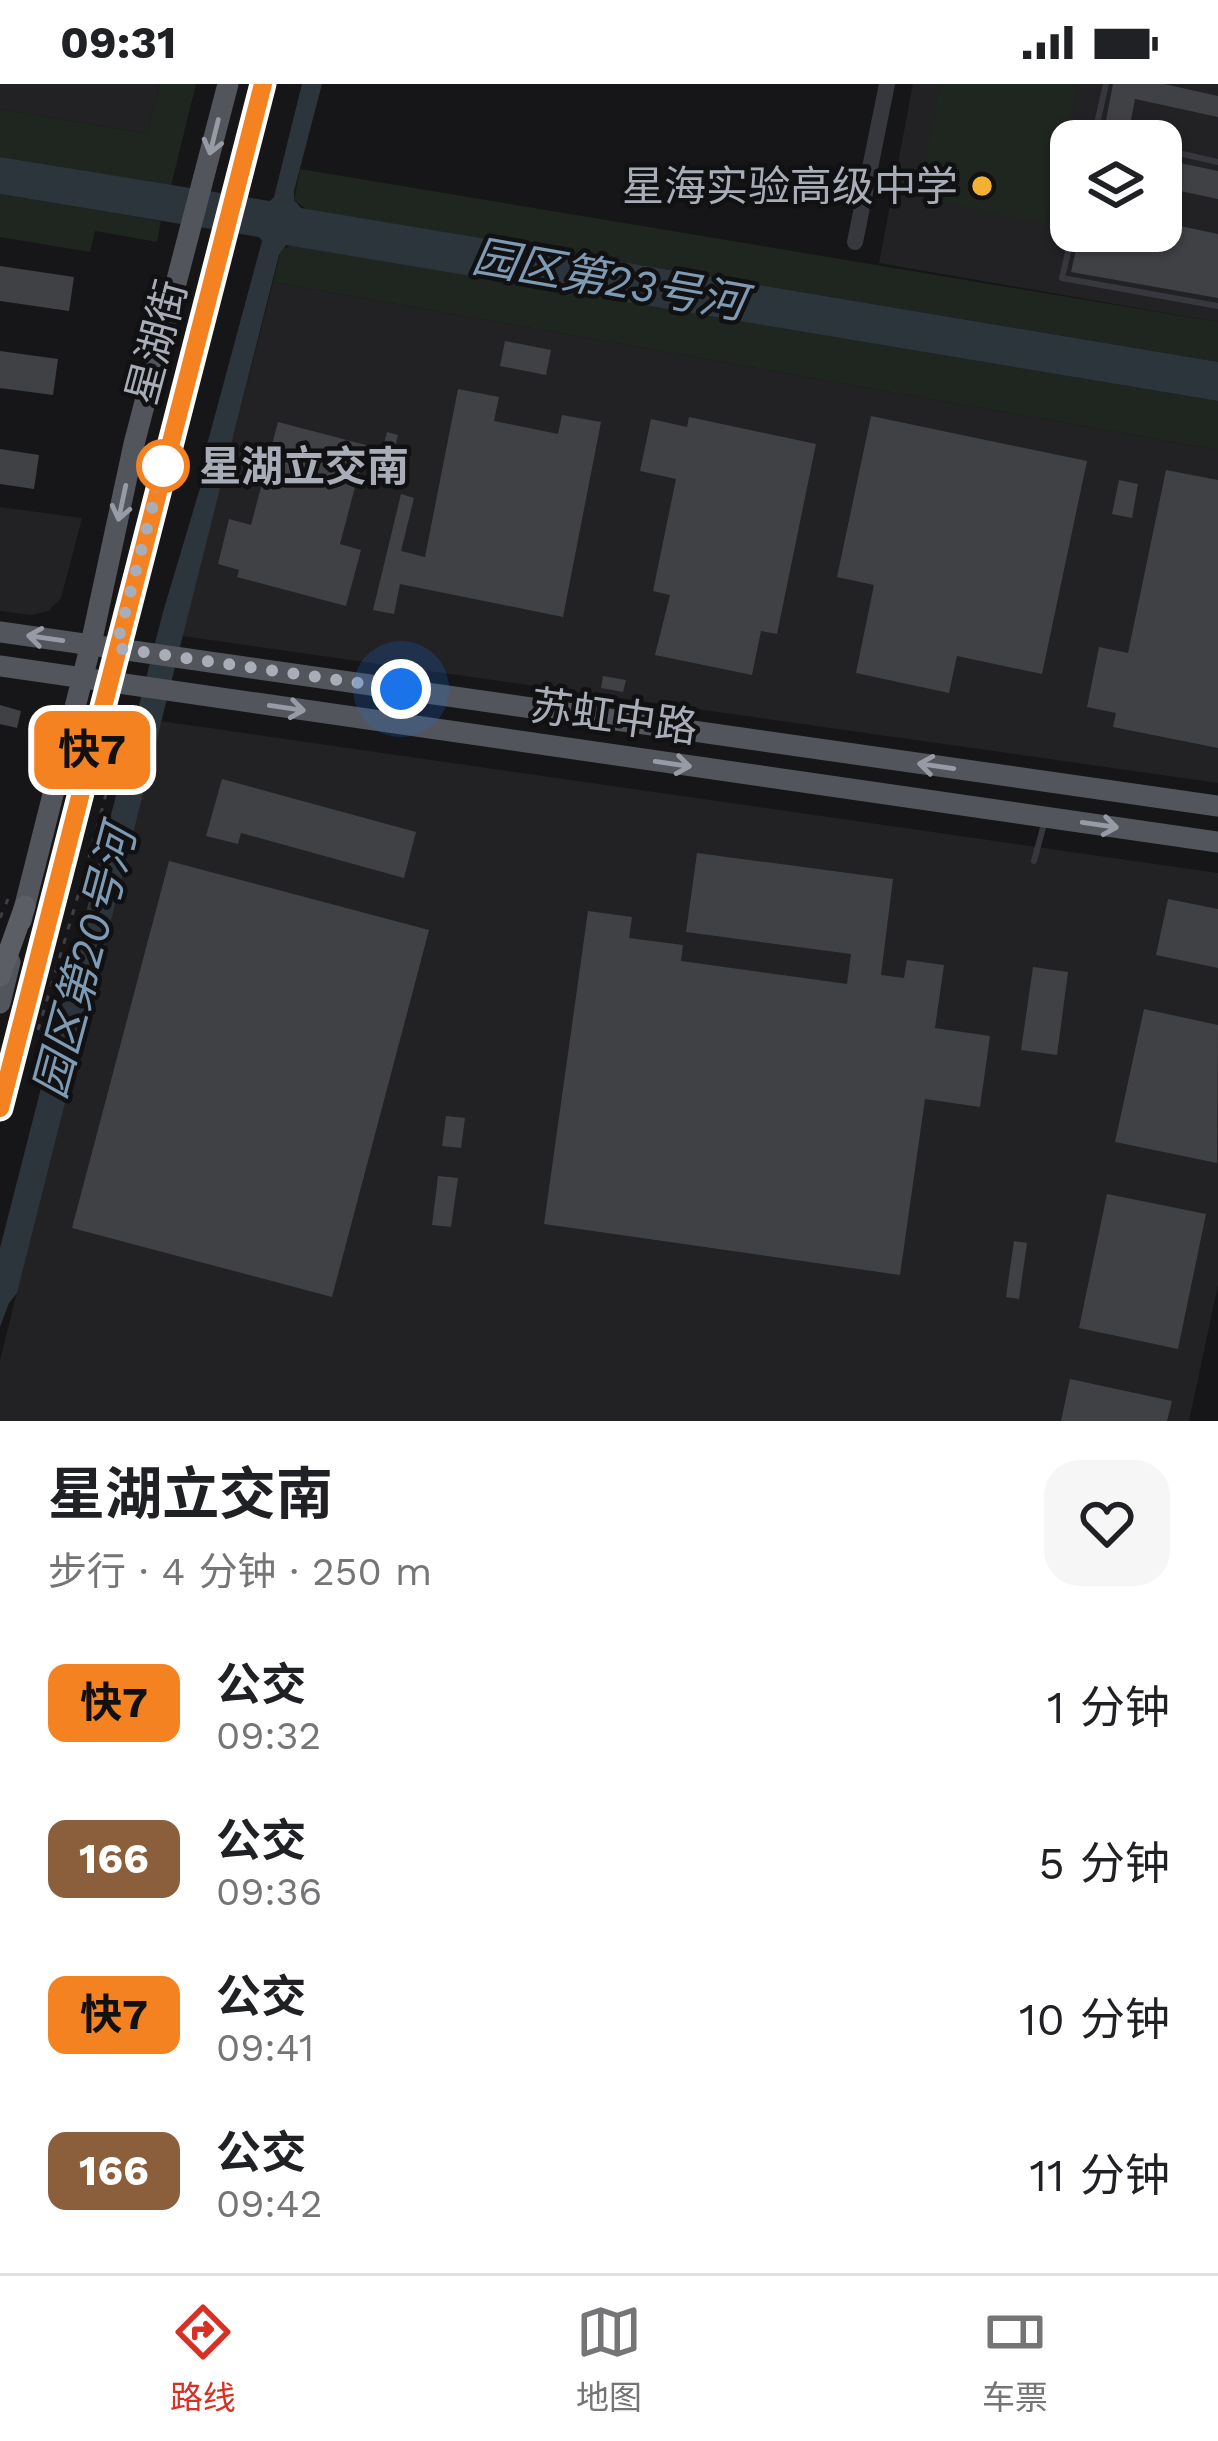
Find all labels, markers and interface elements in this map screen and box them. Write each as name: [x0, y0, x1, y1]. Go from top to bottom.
text: 09:31: [60, 16, 176, 69]
one-way arrow: [202, 117, 224, 155]
map controls: [1050, 120, 1182, 252]
button: layers: [1050, 120, 1182, 252]
place label: 星海实验高级中学: [622, 162, 958, 211]
marker: 星海实验高级中学: [969, 173, 995, 199]
water label: 园区第23号河: [469, 229, 757, 331]
street label: 星湖街: [117, 275, 196, 409]
marker: 星湖立交南: [138, 441, 188, 491]
place label: 星湖立交南: [199, 442, 409, 491]
one-way arrow: [109, 484, 132, 522]
one-way arrow: [27, 626, 66, 649]
your location: [371, 659, 431, 719]
street label: 苏虹中路: [527, 681, 701, 752]
one-way arrow: [266, 697, 305, 720]
line badge: 快7: [38, 711, 146, 789]
text: 快7: [58, 725, 126, 774]
one-way arrow: [652, 753, 691, 776]
one-way arrow: [917, 754, 956, 777]
water label: 园区第20号河: [23, 813, 148, 1104]
one-way arrow: [1080, 814, 1119, 837]
button: heart: [1044, 1460, 1170, 1586]
text: 星湖立交南: [48, 1461, 333, 1528]
text: 步行 · 4 分钟 · 250 m: [48, 1549, 432, 1594]
text: 公交: [216, 1658, 306, 1711]
text: 快7: [80, 1678, 148, 1727]
text: 1 分钟: [1047, 1681, 1170, 1734]
text: 09:32: [216, 1713, 321, 1758]
text: 公交: [216, 1814, 306, 1867]
text: 166: [79, 1834, 149, 1883]
text: 5 分钟: [1038, 1837, 1170, 1890]
text: 09:36: [216, 1869, 322, 1914]
text: 公交: [216, 1970, 306, 2023]
text: 快7: [80, 1990, 148, 2039]
text: 10 分钟: [1019, 1993, 1170, 2046]
text: 09:41: [216, 2025, 314, 2070]
text: 公交: [216, 2126, 306, 2179]
text: 166: [79, 2146, 149, 2195]
text: 11 分钟: [1030, 2149, 1170, 2202]
text: 09:42: [216, 2181, 322, 2226]
tab: 路线: [170, 2299, 236, 2419]
tab: 地图: [576, 2299, 642, 2419]
tab: 车票: [982, 2299, 1048, 2419]

